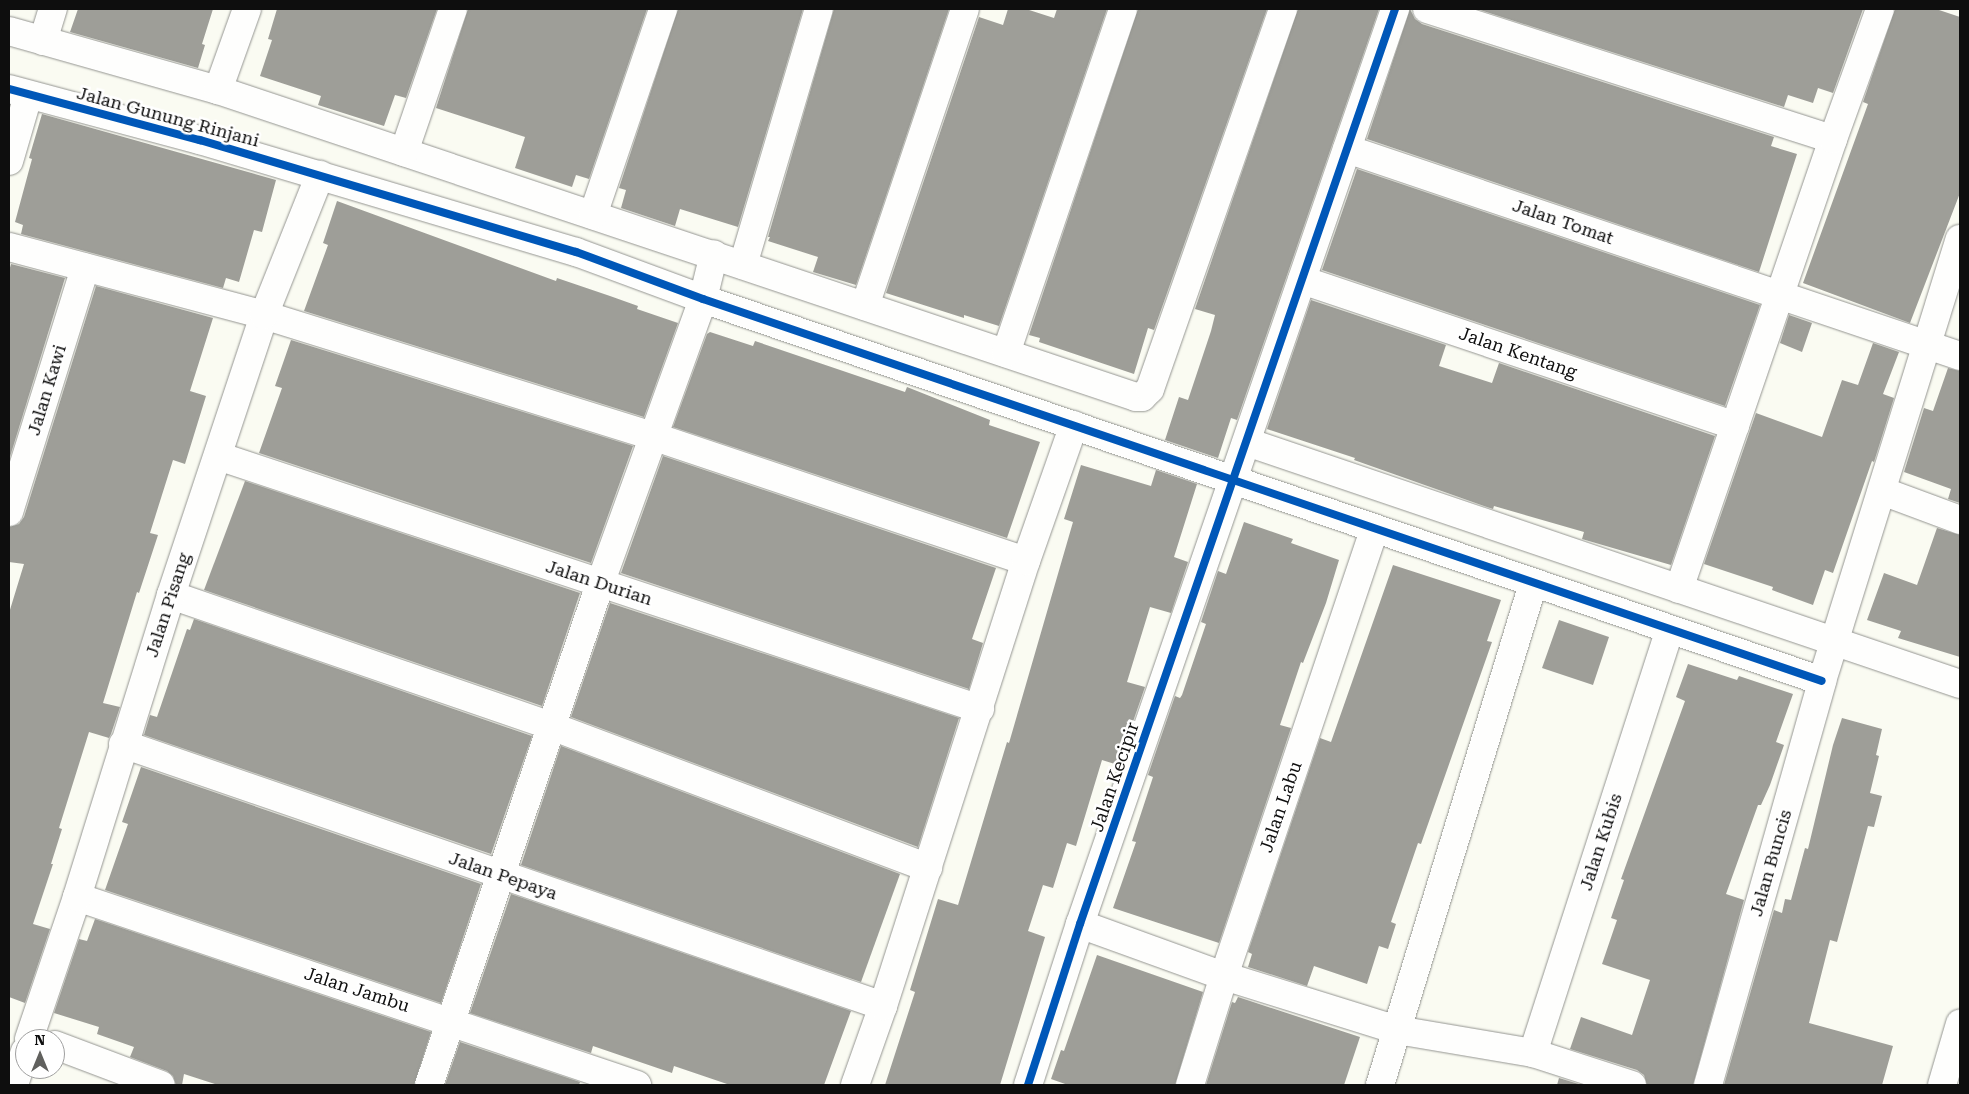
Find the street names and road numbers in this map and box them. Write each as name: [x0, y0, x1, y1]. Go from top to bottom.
street label: Jalan Gunung Rinjani: [74, 82, 262, 152]
street label: Jalan Tomat: [1510, 195, 1616, 249]
street label: Jalan Kentang: [1456, 323, 1580, 383]
street label: Jalan Kawi: [23, 342, 71, 438]
street label: Jalan Pisang: [141, 550, 195, 660]
street label: Jalan Durian: [543, 556, 655, 610]
street label: Jalan Kecipir: [1086, 719, 1144, 835]
street label: Jalan Labu: [1255, 759, 1307, 855]
street label: Jalan Kubis: [1575, 791, 1627, 893]
street label: Jalan Buncis: [1745, 807, 1797, 919]
street label: Jalan Pepaya: [446, 847, 560, 905]
street label: Jalan Jambu: [302, 963, 412, 1017]

